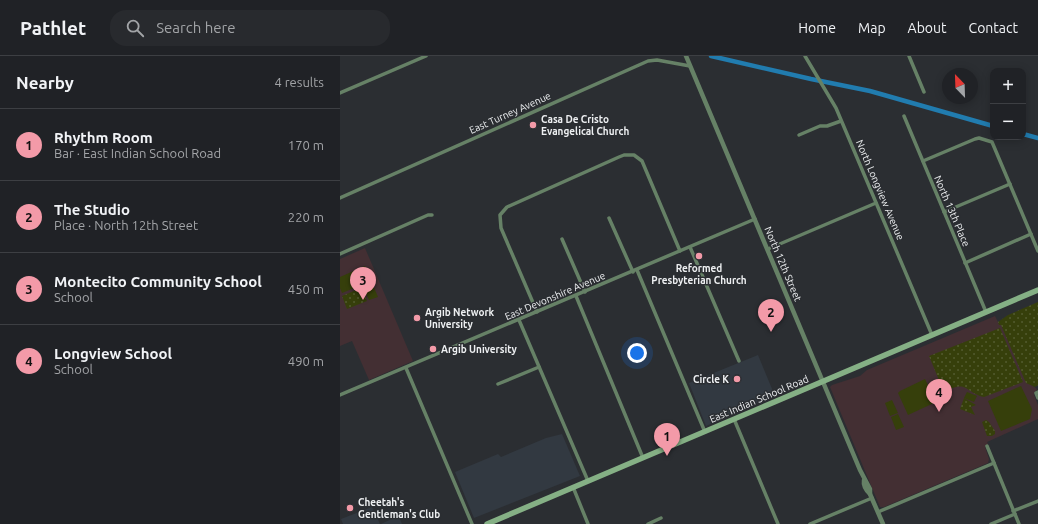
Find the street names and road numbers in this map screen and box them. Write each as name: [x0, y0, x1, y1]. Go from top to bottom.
street label: East Turney Avenue: [468, 90, 552, 136]
street label: North Longview Avenue: [854, 138, 906, 242]
street label: North 13th Place: [932, 174, 972, 248]
street label: North 12th Street: [762, 225, 804, 303]
street label: East Devonshire Avenue: [503, 270, 607, 322]
street label: East Indian School Road: [708, 373, 810, 425]

